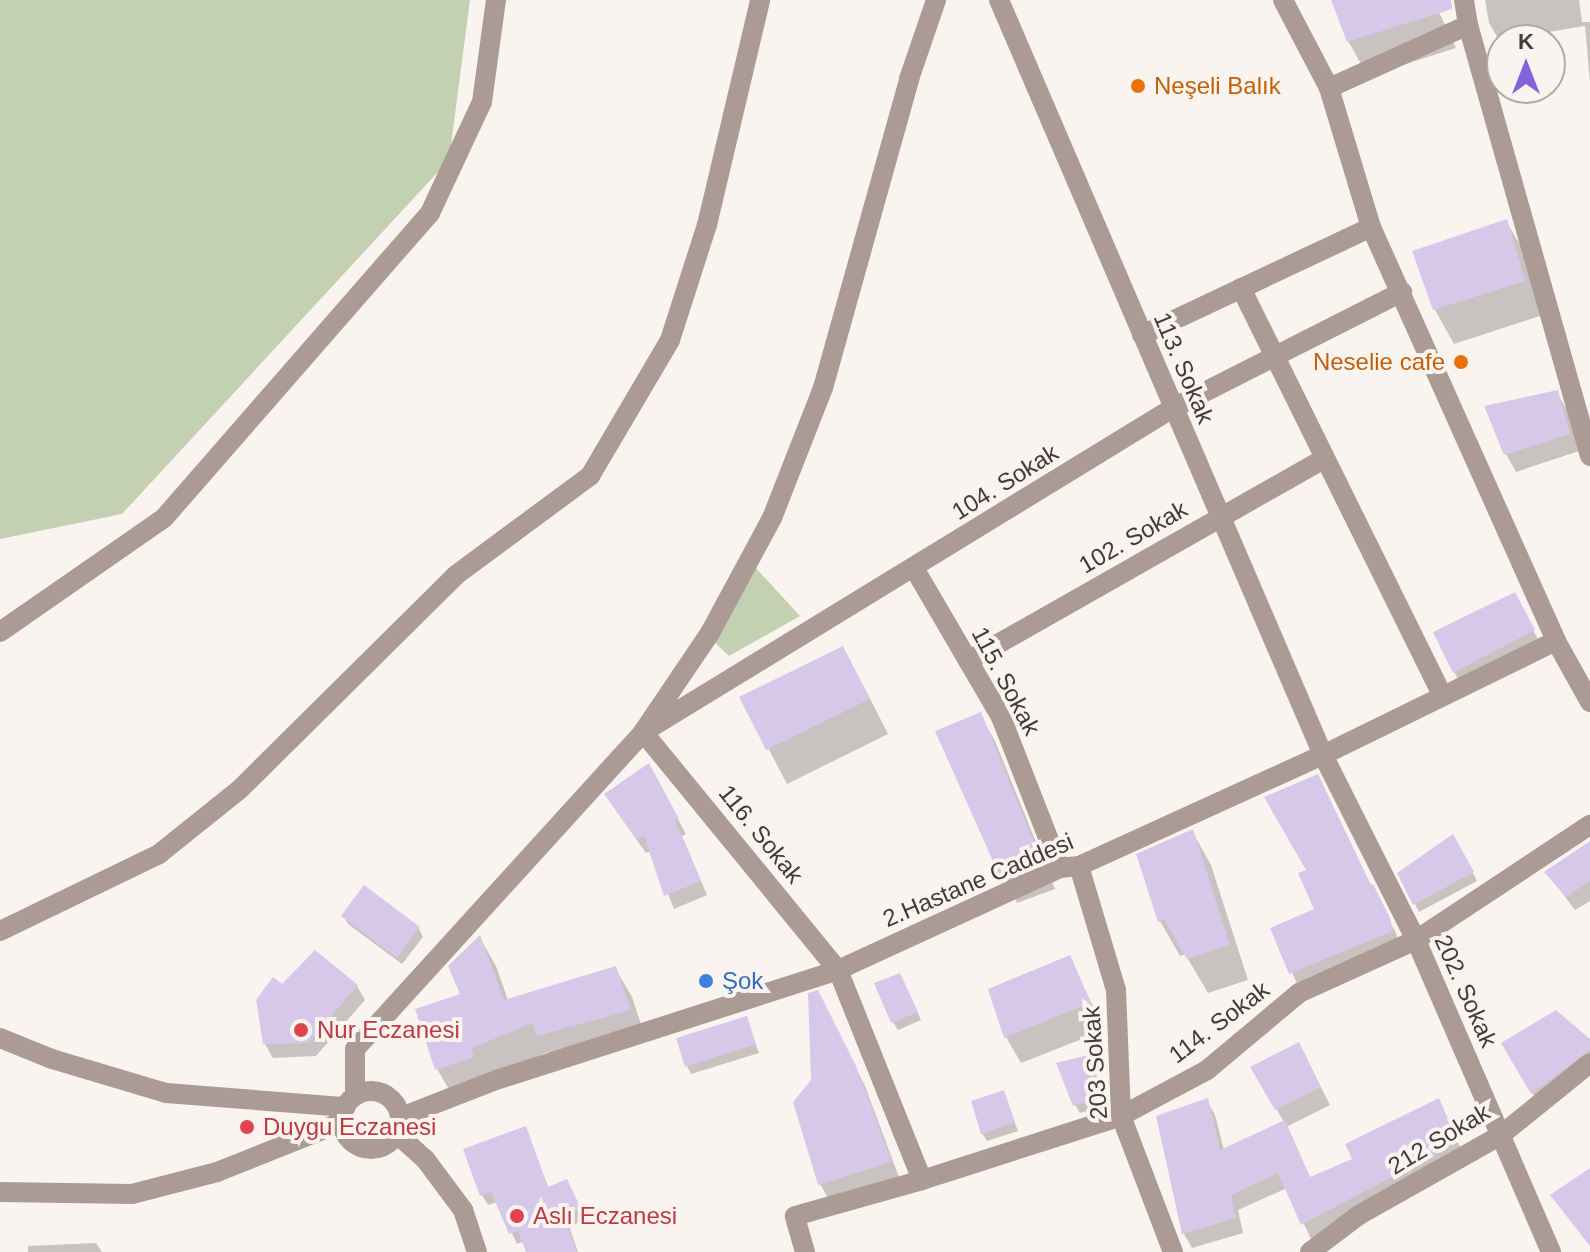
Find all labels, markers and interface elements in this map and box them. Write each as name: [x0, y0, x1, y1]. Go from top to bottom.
north arrow: [1486, 24, 1566, 104]
text: K: [1518, 29, 1534, 54]
place label: Neşeli Balık: [1154, 72, 1281, 100]
marker: Neşeli Balık: [1129, 77, 1147, 95]
street label: 113. Sokak: [1148, 308, 1220, 428]
place label: Neselie cafe: [1313, 348, 1445, 376]
marker: Neselie cafe: [1452, 353, 1470, 371]
street label: 104. Sokak: [946, 438, 1064, 526]
street label: 102. Sokak: [1074, 495, 1192, 579]
street label: 115. Sokak: [966, 622, 1046, 740]
street label: 116. Sokak: [713, 779, 809, 889]
street label: 2.Hastane Caddesi: [878, 827, 1078, 933]
street label: 202. Sokak: [1428, 930, 1504, 1052]
place label: Şok: [722, 967, 763, 995]
marker: Şok: [697, 972, 715, 990]
street label: 114. Sokak: [1163, 975, 1275, 1069]
street label: 203 Sokak: [1077, 1005, 1113, 1121]
place label: Nur Eczanesi: [317, 1016, 460, 1044]
marker: Nur Eczanesi: [292, 1021, 310, 1039]
street label: 212 Sokak: [1383, 1097, 1495, 1181]
place label: Duygu Eczanesi: [263, 1113, 436, 1141]
marker: Duygu Eczanesi: [238, 1118, 256, 1136]
place label: Aslı Eczanesi: [533, 1202, 677, 1230]
marker: Aslı Eczanesi: [508, 1207, 526, 1225]

